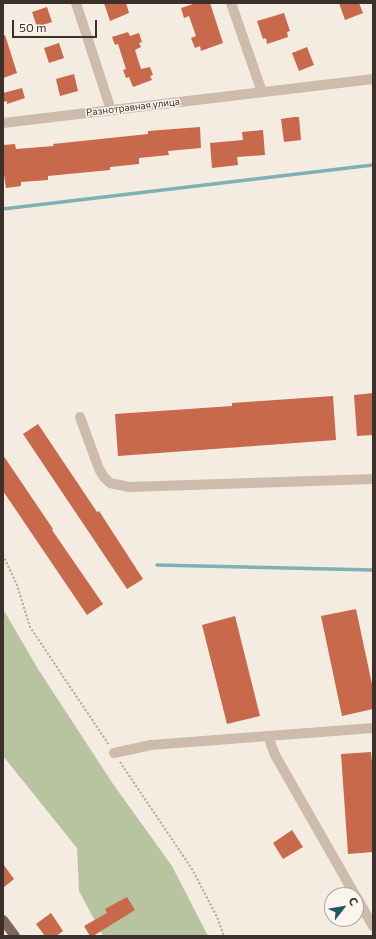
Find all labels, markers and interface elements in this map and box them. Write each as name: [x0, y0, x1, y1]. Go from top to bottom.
scale bar: [14, 12, 99, 38]
text: 50 m: [19, 20, 47, 34]
street label: Разнотравная улица: [85, 95, 181, 119]
north arrow: [324, 887, 364, 927]
text: С: [346, 895, 361, 908]

